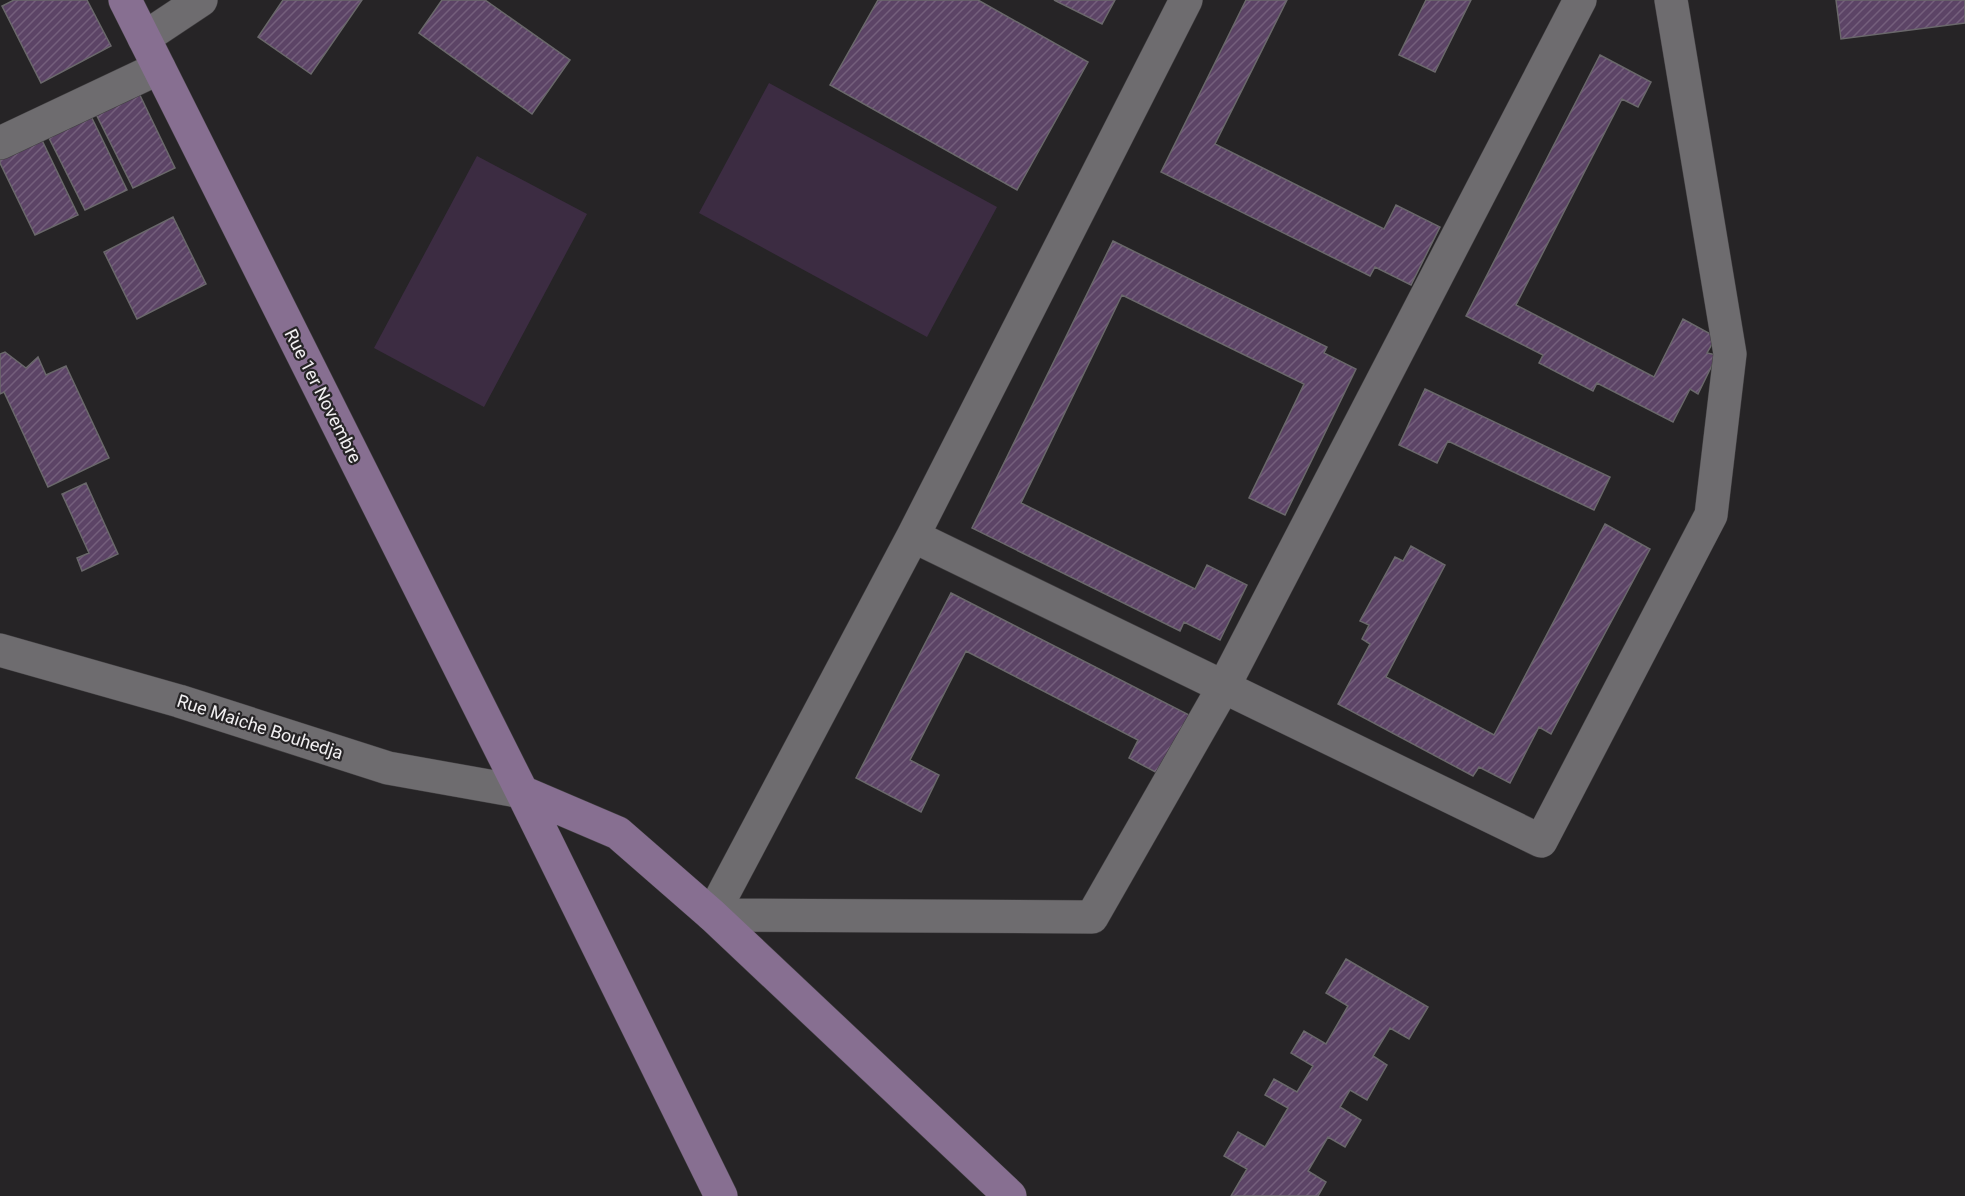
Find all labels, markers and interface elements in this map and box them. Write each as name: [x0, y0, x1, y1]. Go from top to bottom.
street label: Rue 1er Novembre: [281, 325, 366, 466]
street label: Rue Maiche Bouhedja: [174, 690, 346, 763]

